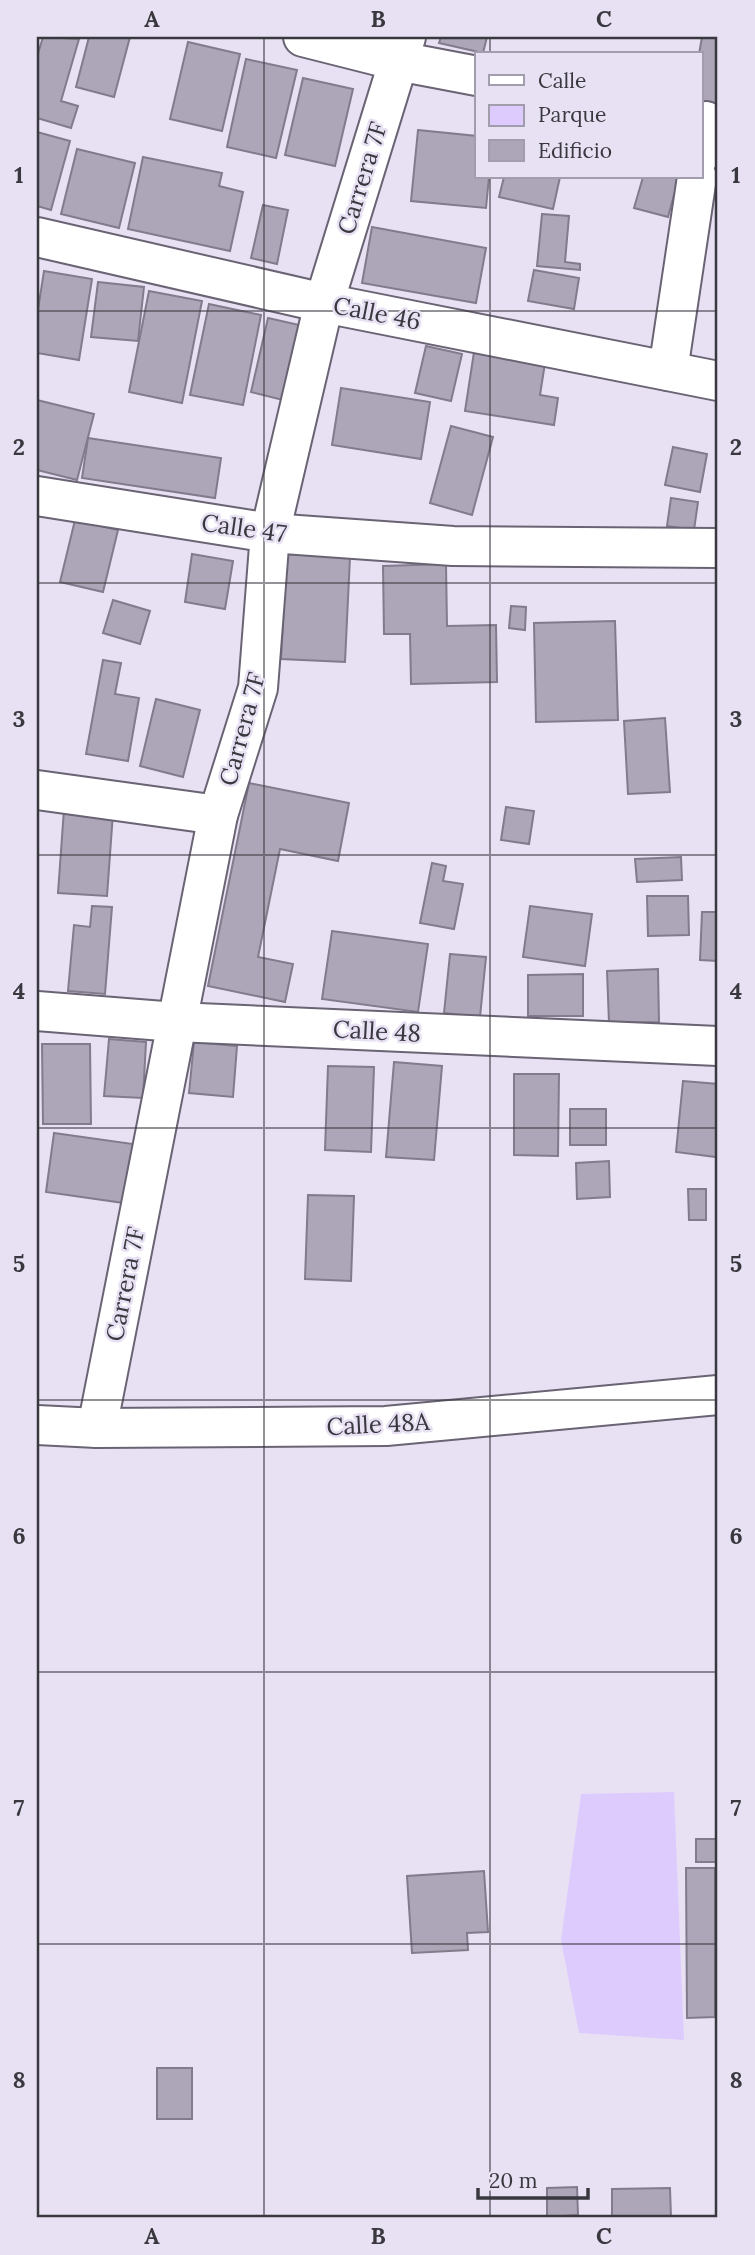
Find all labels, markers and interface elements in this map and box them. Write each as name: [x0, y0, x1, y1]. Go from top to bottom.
text: A: [144, 4, 160, 33]
text: B: [370, 4, 386, 33]
text: C: [596, 4, 612, 33]
legend: [475, 52, 702, 178]
text: Calle: [538, 67, 586, 94]
text: Parque: [538, 101, 606, 128]
street label: Carrera 7F: [330, 118, 394, 238]
text: Edificio: [538, 137, 612, 164]
text: 1: [14, 160, 24, 189]
text: 1: [731, 160, 741, 189]
street label: Calle 46: [331, 289, 423, 337]
text: 2: [13, 432, 25, 461]
text: 2: [730, 432, 742, 461]
street label: Calle 47: [199, 507, 289, 549]
street label: Carrera 7F: [212, 669, 272, 789]
text: 3: [13, 704, 25, 733]
text: 3: [730, 704, 742, 733]
text: 4: [13, 976, 25, 1005]
text: 4: [730, 976, 742, 1005]
street label: Calle 48: [332, 1013, 422, 1049]
street label: Carrera 7F: [99, 1224, 151, 1344]
text: 5: [13, 1249, 25, 1278]
text: 5: [730, 1249, 742, 1278]
street label: Calle 48A: [326, 1406, 431, 1442]
text: 6: [12, 1521, 26, 1550]
text: 6: [729, 1521, 743, 1550]
text: 7: [14, 1793, 25, 1822]
text: 7: [731, 1793, 742, 1822]
text: 8: [12, 2065, 26, 2094]
text: 8: [729, 2065, 743, 2094]
scale bar: [478, 2157, 589, 2201]
text: 20 m: [489, 2167, 538, 2194]
text: A: [144, 2221, 160, 2250]
text: B: [370, 2221, 386, 2250]
text: C: [596, 2221, 612, 2250]

